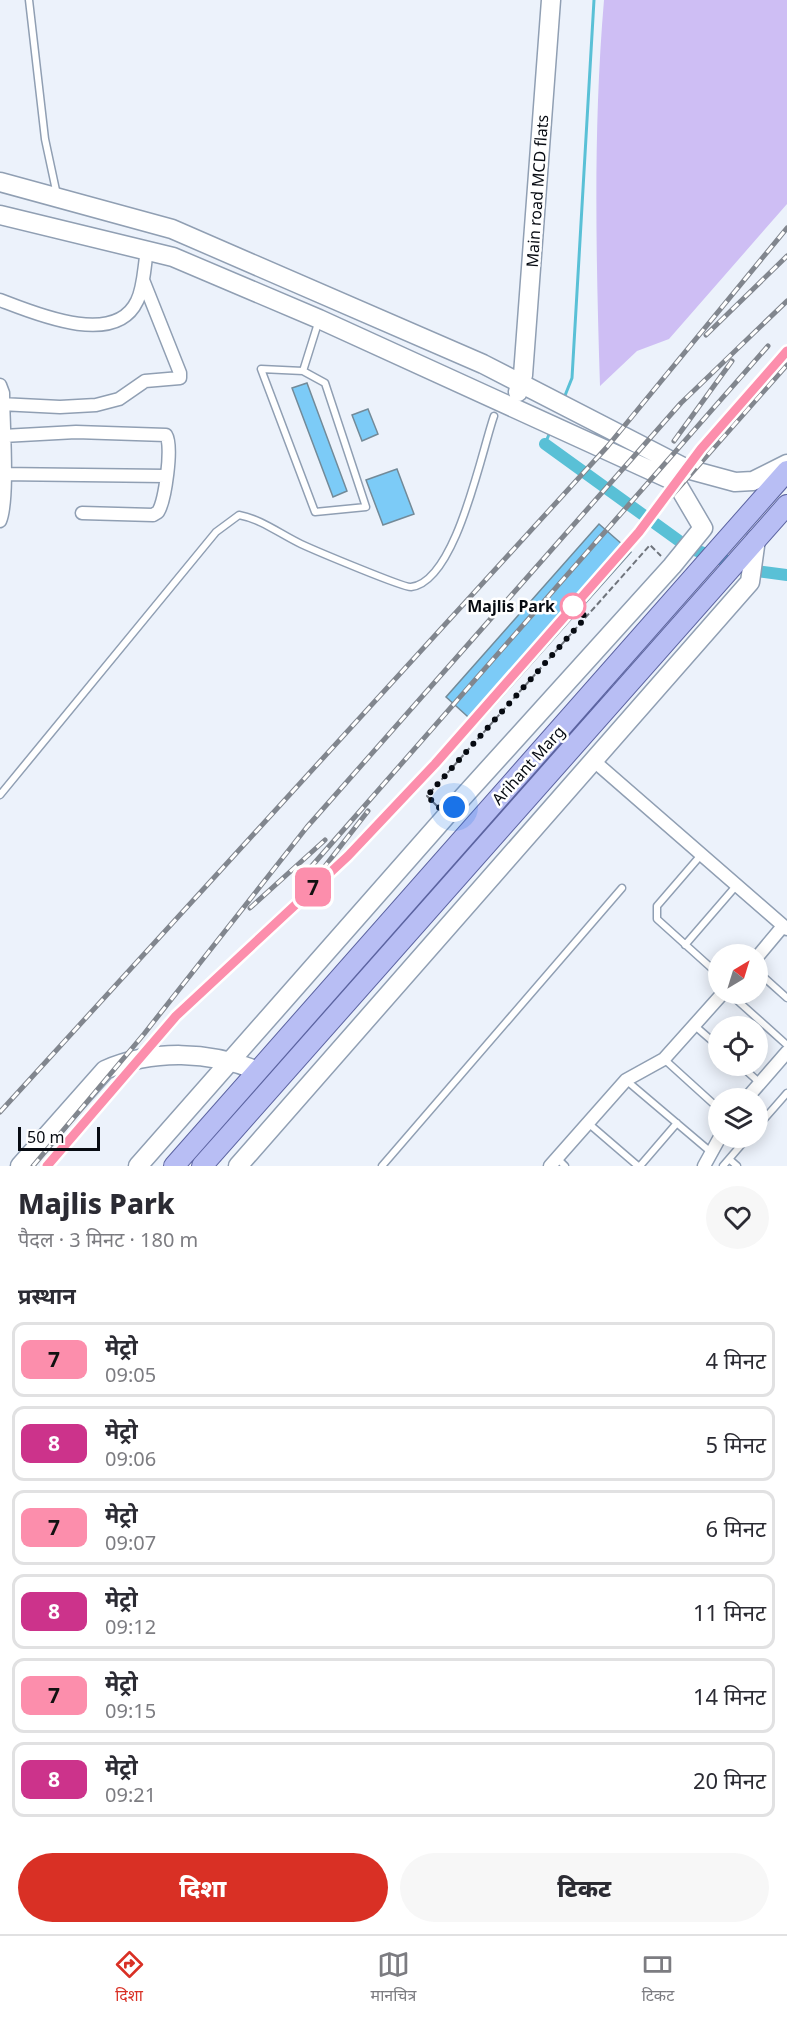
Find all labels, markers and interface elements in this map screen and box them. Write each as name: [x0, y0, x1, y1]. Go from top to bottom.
street label: Main road MCD flats: [521, 114, 553, 268]
marker: Majlis Park: [560, 593, 586, 619]
place label: Majlis Park: [467, 595, 555, 617]
street label: Arihant Marg: [487, 721, 569, 809]
your location: [439, 792, 469, 822]
line badge: 7: [294, 868, 332, 906]
text: 7: [307, 873, 319, 901]
north arrow: [708, 944, 768, 1004]
map controls: [708, 944, 768, 1148]
button: locate: [708, 1016, 768, 1076]
button: layers: [708, 1088, 768, 1148]
scale bar: [18, 1124, 100, 1152]
text: 50 m: [27, 1126, 64, 1148]
text: Majlis Park: [18, 1184, 175, 1222]
button: heart: [706, 1186, 769, 1249]
text: पैदल · 3 मिनट · 180 m: [18, 1226, 198, 1253]
text: प्रस्थान: [18, 1280, 76, 1310]
text: मेट्रो: [105, 1331, 138, 1361]
text: 7: [48, 1345, 60, 1373]
text: 4 मिनट: [706, 1345, 766, 1375]
text: 09:05: [105, 1361, 156, 1388]
text: मेट्रो: [105, 1415, 138, 1445]
text: 8: [48, 1429, 60, 1457]
text: 5 मिनट: [706, 1429, 766, 1459]
text: 09:06: [105, 1445, 156, 1472]
text: मेट्रो: [105, 1499, 138, 1529]
text: 7: [48, 1513, 60, 1541]
text: 6 मिनट: [706, 1513, 766, 1543]
text: 09:07: [105, 1529, 156, 1556]
text: मेट्रो: [105, 1583, 138, 1613]
text: 8: [48, 1597, 60, 1625]
text: 11 मिनट: [693, 1597, 766, 1627]
text: 09:12: [105, 1613, 156, 1640]
text: मेट्रो: [105, 1667, 138, 1697]
text: 7: [48, 1681, 60, 1709]
text: 14 मिनट: [693, 1681, 766, 1711]
text: 09:15: [105, 1697, 156, 1724]
text: मेट्रो: [105, 1751, 138, 1781]
text: 8: [48, 1765, 60, 1793]
text: 20 मिनट: [693, 1765, 766, 1795]
text: 09:21: [105, 1781, 156, 1808]
button: दिशा: [18, 1853, 388, 1922]
button: टिकट: [400, 1853, 769, 1922]
tab: दिशा: [113, 1948, 146, 2006]
tab: मानचित्र: [371, 1948, 416, 2006]
tab: टिकट: [641, 1948, 674, 2006]

